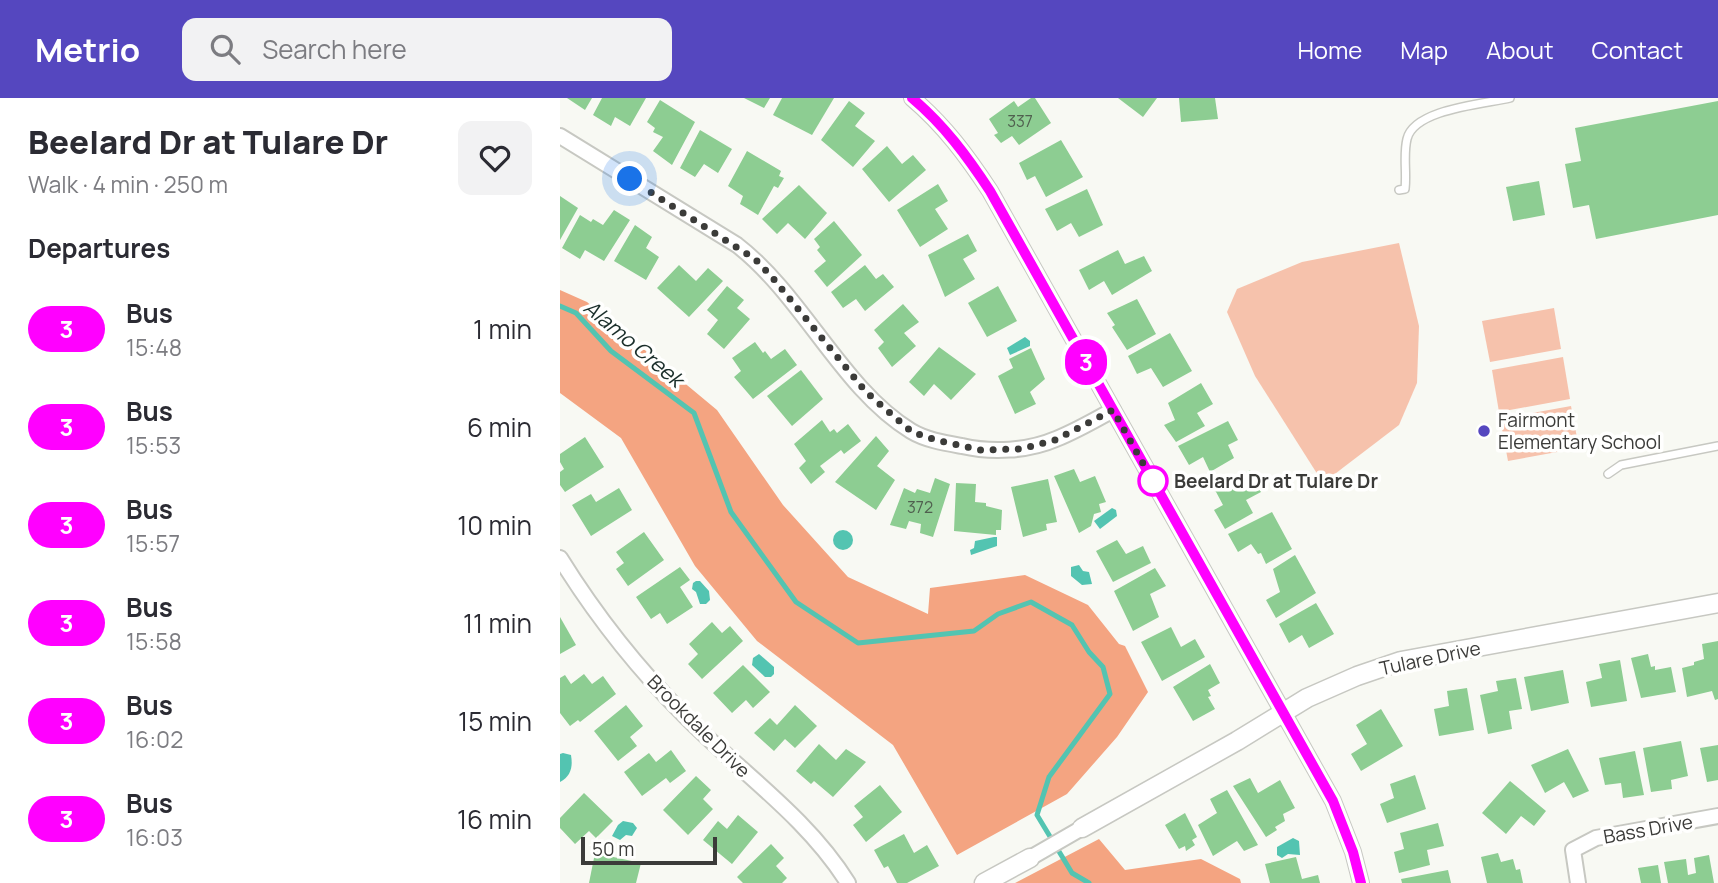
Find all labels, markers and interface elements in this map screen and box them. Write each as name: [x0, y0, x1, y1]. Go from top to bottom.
search box: [182, 18, 672, 81]
text: Metrio: [35, 27, 140, 72]
icon: search: [206, 30, 244, 68]
text: Search here: [262, 31, 407, 67]
text: Home: [1297, 33, 1362, 66]
text: Map: [1400, 33, 1448, 66]
text: About: [1486, 33, 1554, 66]
text: Contact: [1592, 33, 1683, 66]
house number: 337: [1007, 110, 1033, 132]
text: Beelard Dr at Tulare Dr: [28, 119, 388, 164]
button: heart: [458, 121, 532, 195]
your location: [612, 161, 647, 196]
text: Walk · 4 min · 250 m: [28, 168, 228, 200]
text: Departures: [28, 230, 170, 266]
water label: Alamo Creek: [578, 293, 692, 394]
text: Bus: [126, 295, 173, 331]
text: 1 min: [473, 311, 532, 347]
text: 3: [60, 312, 73, 345]
text: 15:48: [126, 331, 182, 363]
line badge: 3: [1063, 339, 1109, 385]
text: 3: [1079, 345, 1093, 378]
text: Bus: [126, 393, 173, 429]
place label: Fairmont Elementary School: [1498, 407, 1661, 455]
text: 6 min: [467, 409, 532, 445]
text: 3: [60, 410, 73, 443]
marker: Fairmont Elementary School: [1476, 423, 1492, 439]
text: 15:53: [126, 429, 181, 461]
marker: Beelard Dr at Tulare Dr: [1138, 466, 1168, 496]
place label: Beelard Dr at Tulare Dr: [1174, 468, 1378, 494]
text: Bus: [126, 491, 173, 527]
house number: 372: [907, 496, 933, 518]
text: 10 min: [457, 507, 532, 543]
text: 3: [60, 508, 73, 541]
text: 15:57: [126, 527, 180, 559]
text: Bus: [126, 589, 173, 625]
text: 11 min: [463, 605, 532, 641]
text: 3: [60, 606, 73, 639]
text: 15:58: [126, 625, 182, 657]
street label: Tulare Drive: [1377, 635, 1483, 681]
street label: Brookdale Drive: [642, 669, 756, 783]
text: Bus: [126, 687, 173, 723]
text: 15 min: [458, 703, 532, 739]
text: 3: [60, 704, 73, 737]
text: 16:02: [126, 723, 183, 755]
text: Bus: [126, 785, 173, 821]
text: 16 min: [457, 801, 532, 837]
text: 3: [60, 802, 73, 835]
street label: Bass Drive: [1601, 808, 1695, 850]
text: 16:03: [126, 821, 183, 853]
scale bar: [581, 834, 718, 866]
text: 50 m: [592, 836, 634, 862]

